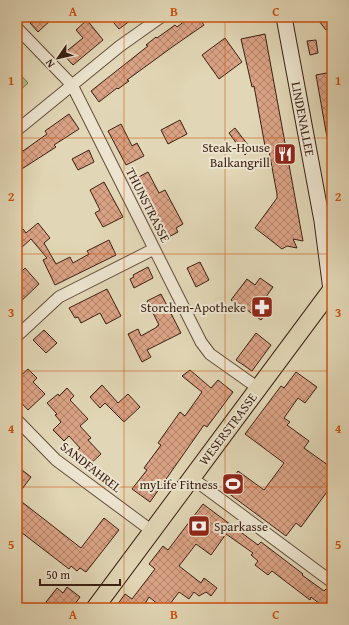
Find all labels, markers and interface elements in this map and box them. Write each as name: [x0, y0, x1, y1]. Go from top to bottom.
text: A: [69, 2, 78, 21]
text: B: [170, 2, 178, 21]
text: C: [272, 2, 280, 21]
north arrow: [38, 38, 78, 78]
text: N: [41, 56, 58, 71]
text: 1: [8, 71, 14, 90]
text: 1: [335, 71, 341, 90]
street label: LINDENALLEE: [286, 80, 320, 158]
place label: Steak-House Balkangrill: [202, 138, 270, 172]
restaurant icon: Steak-House Balkangrill: [272, 141, 298, 167]
street label: THUNSTRASSE: [121, 164, 175, 246]
text: 2: [8, 187, 15, 206]
text: 2: [335, 187, 342, 206]
pharmacy icon: Storchen-Apotheke: [249, 294, 275, 320]
place label: Storchen-Apotheke: [141, 298, 246, 317]
text: 3: [8, 303, 14, 322]
text: 3: [335, 303, 341, 322]
street label: WESERSTRASSE: [194, 388, 262, 469]
text: 4: [8, 419, 15, 438]
text: 4: [335, 419, 342, 438]
street label: SANDFAHREL: [56, 437, 126, 497]
sports icon: myLife Fitness: [220, 471, 246, 497]
place label: myLife Fitness: [139, 475, 218, 494]
bank icon: Sparkasse: [186, 513, 212, 539]
place label: Sparkasse: [214, 517, 268, 536]
text: 5: [8, 535, 15, 554]
text: 5: [335, 535, 342, 554]
scale bar: [40, 561, 120, 587]
text: 50 m: [46, 566, 70, 583]
text: A: [69, 605, 78, 624]
text: B: [170, 605, 178, 624]
text: C: [272, 605, 280, 624]

